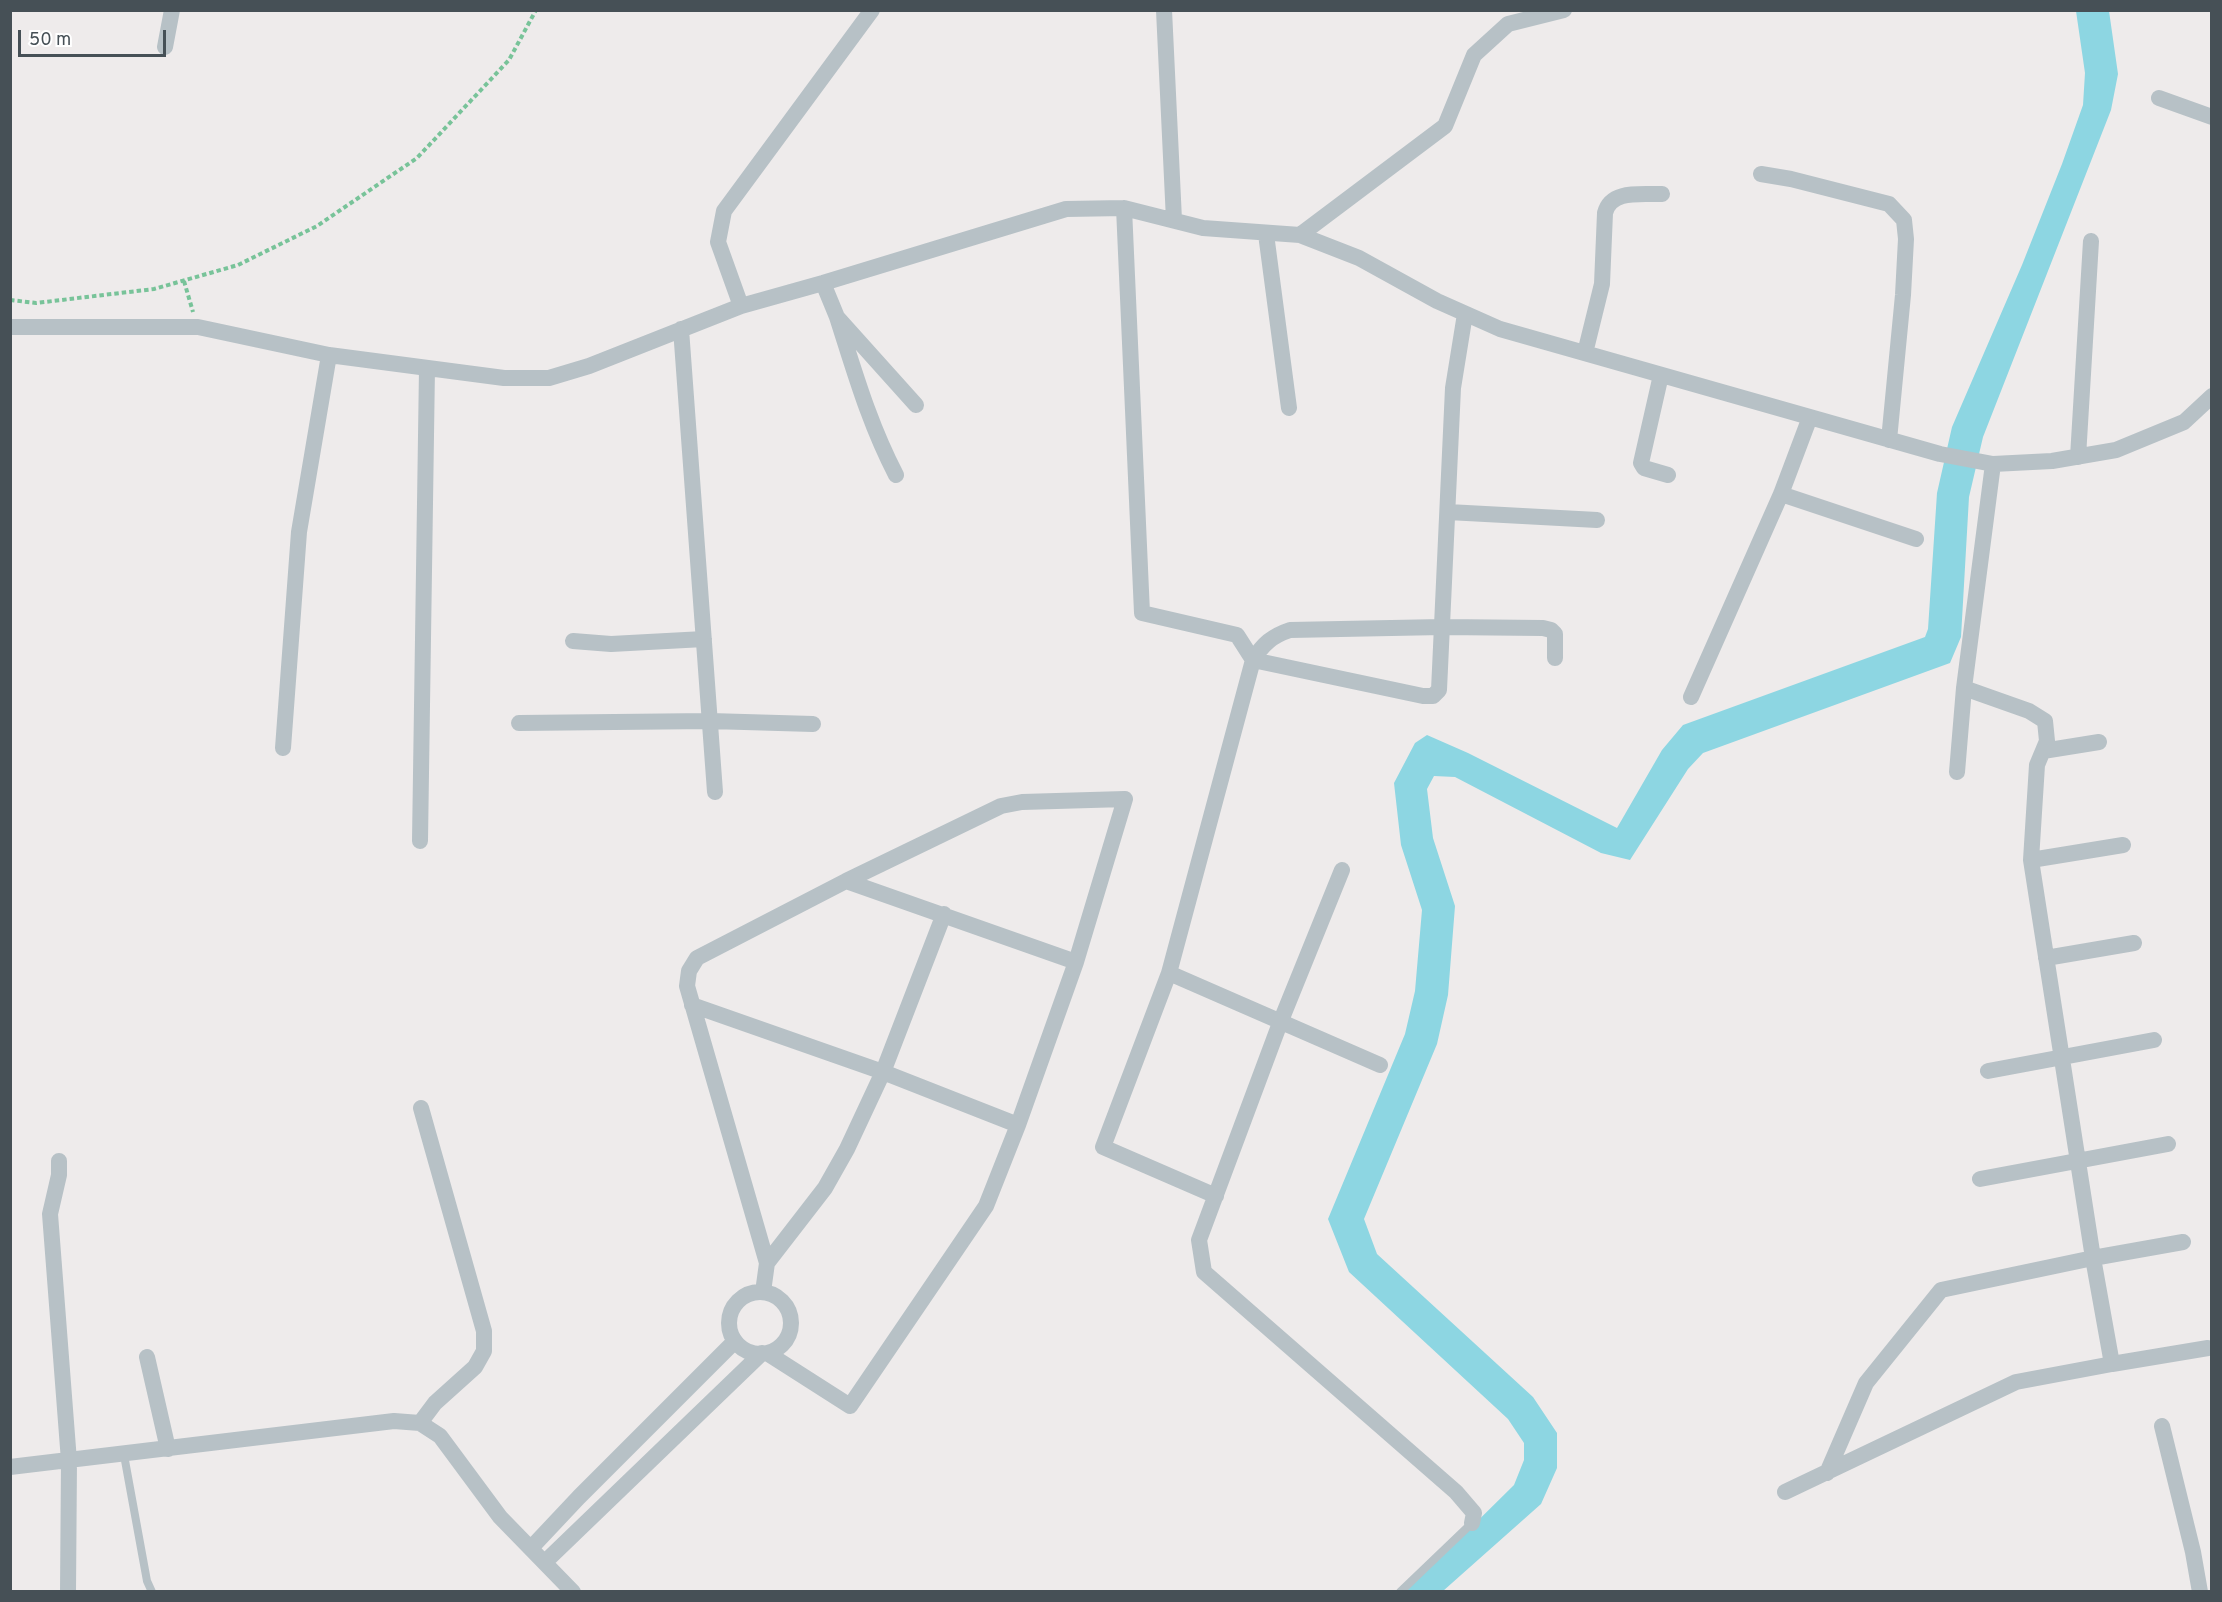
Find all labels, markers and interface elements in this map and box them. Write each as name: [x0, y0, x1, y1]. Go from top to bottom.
scale bar: [21, 18, 170, 56]
text: 50 m: [29, 29, 71, 52]

